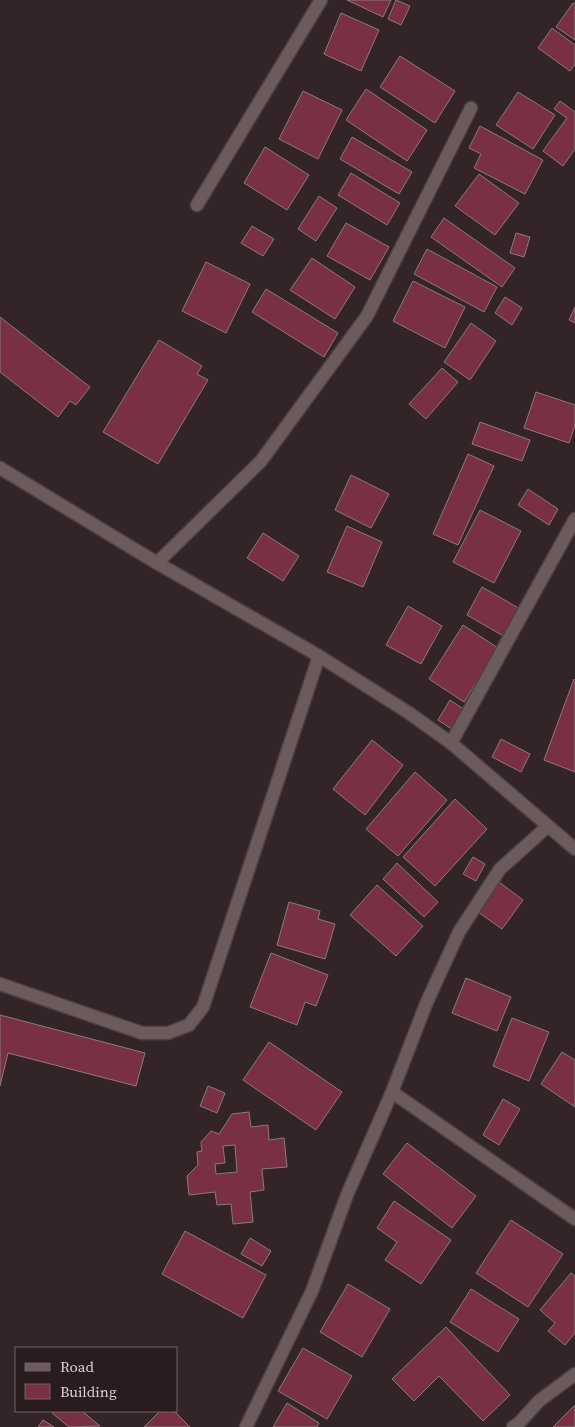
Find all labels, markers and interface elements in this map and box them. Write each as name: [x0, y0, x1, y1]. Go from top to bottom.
legend: [15, 1347, 178, 1412]
text: Road: [60, 1356, 94, 1377]
text: Building: [60, 1381, 117, 1402]

